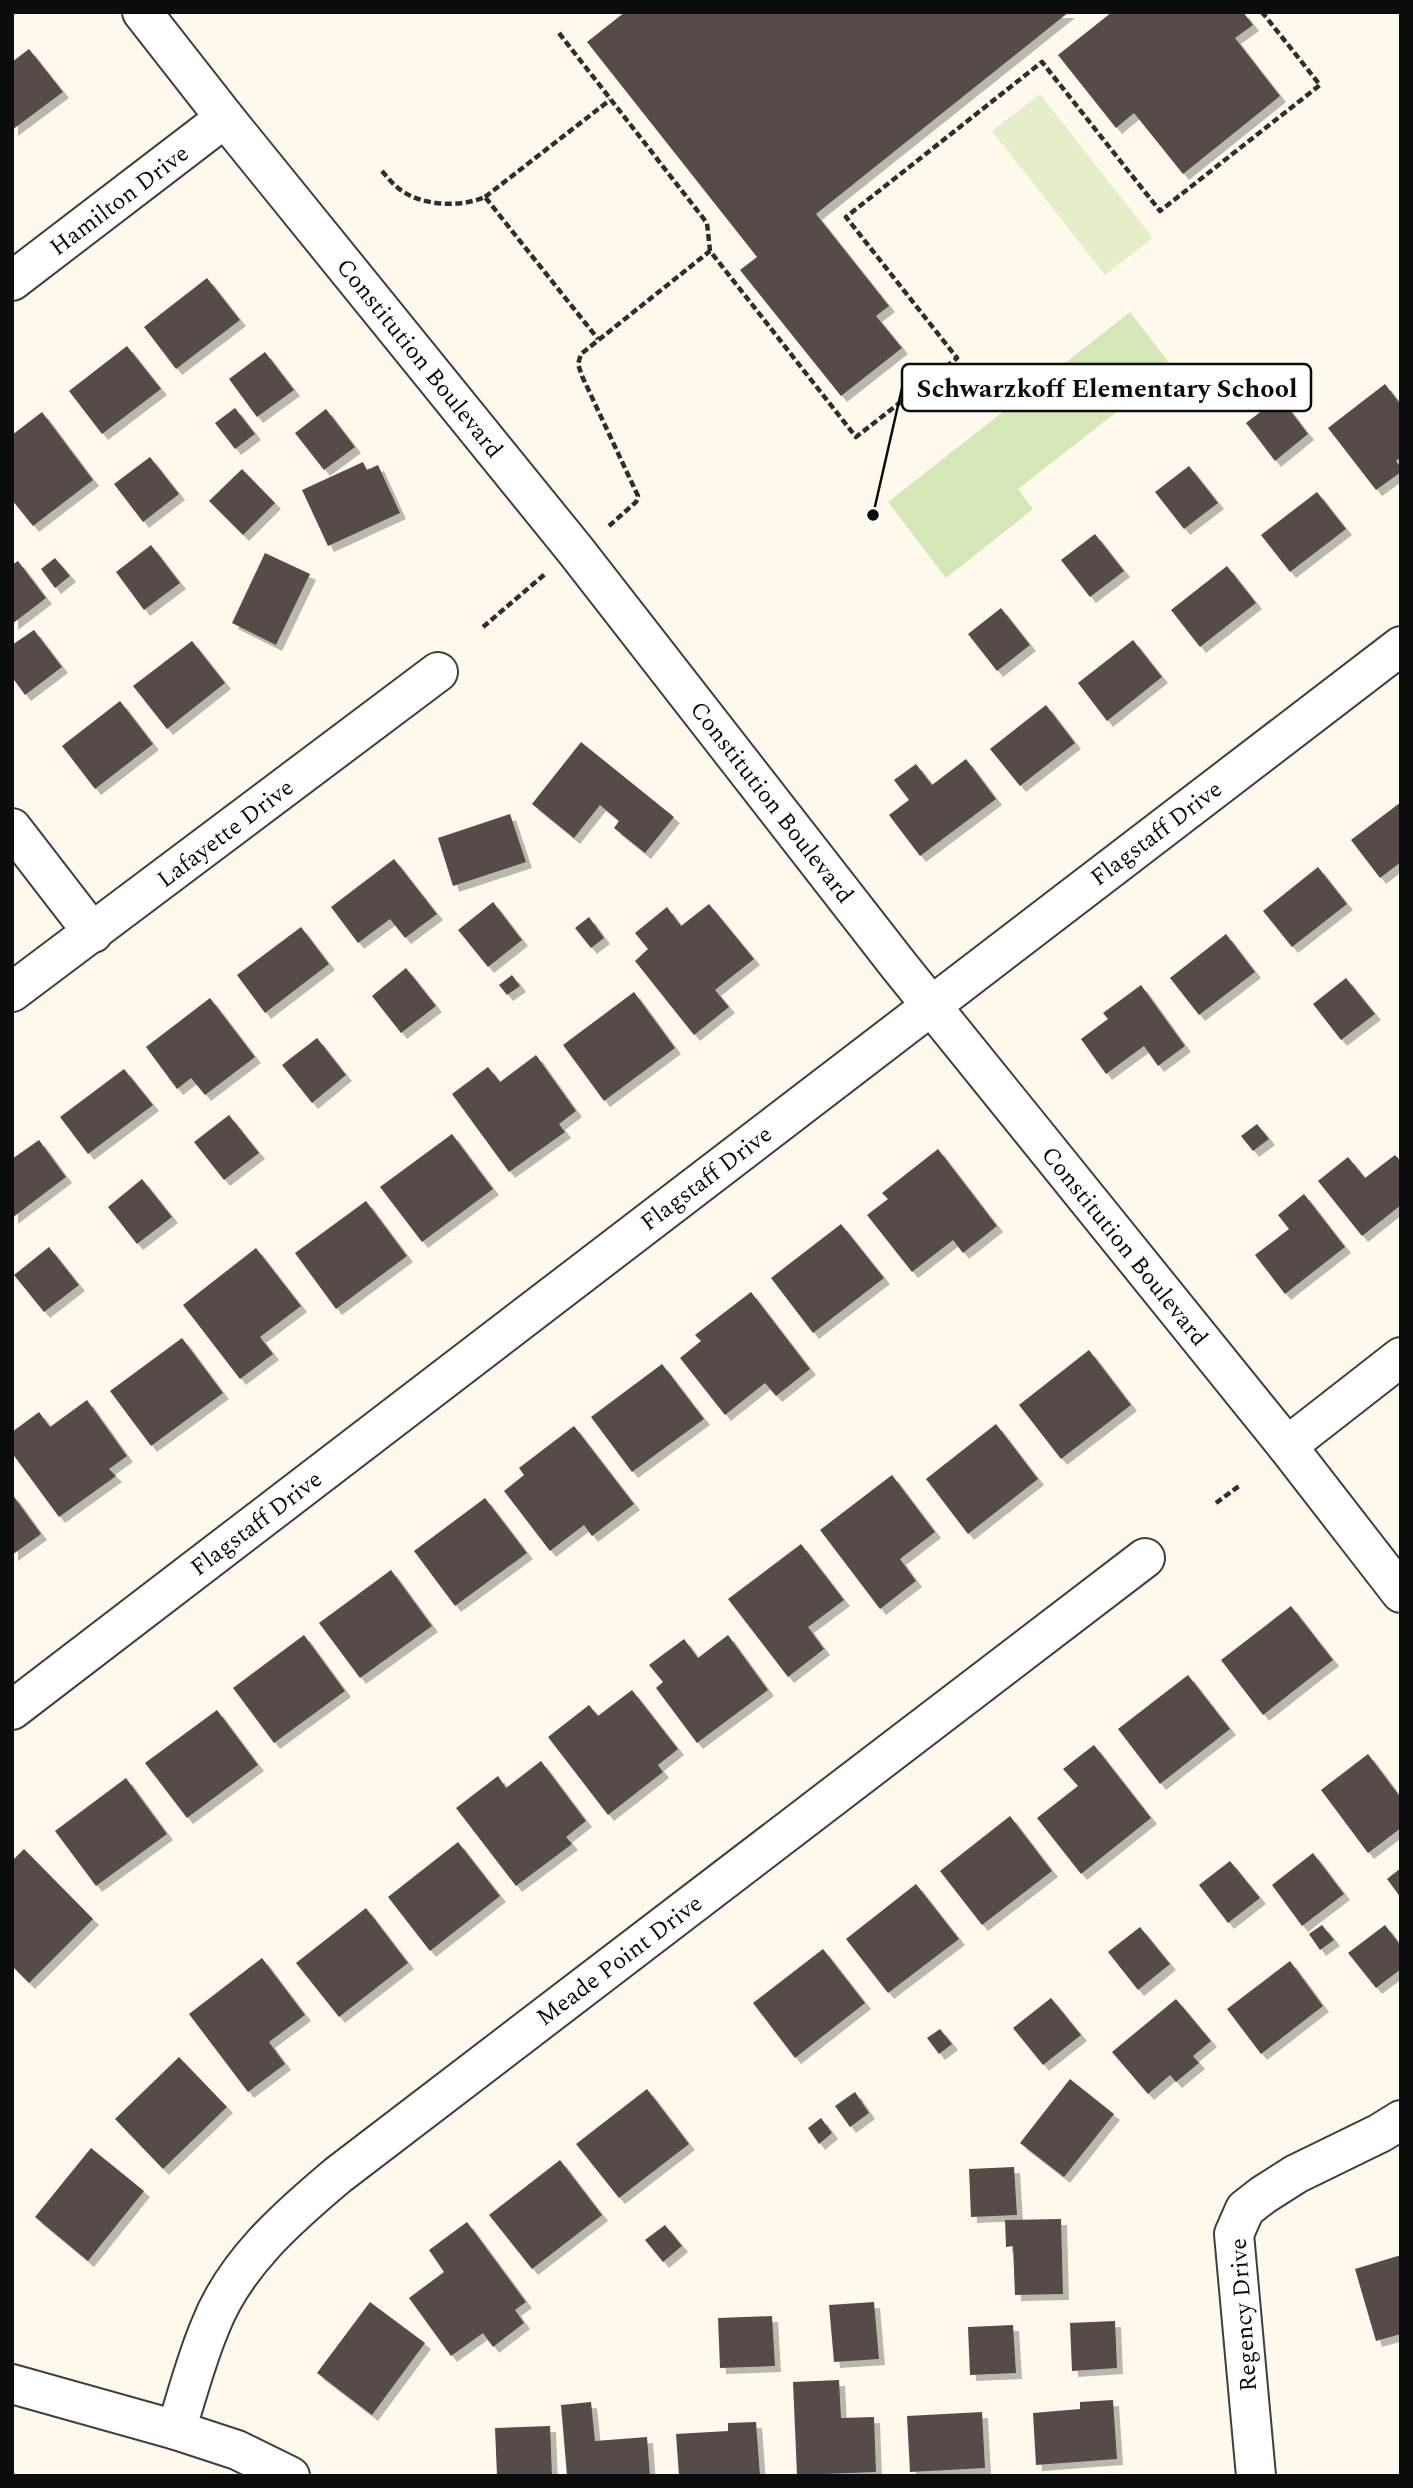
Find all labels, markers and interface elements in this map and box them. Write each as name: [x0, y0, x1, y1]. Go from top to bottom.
street label: Hamilton Drive: [42, 136, 197, 265]
street label: Constitution Boulevard: [327, 251, 511, 467]
callout: Schwarzkoff Elementary School: [902, 364, 1311, 411]
text: Schwarzkoff Elementary School: [916, 369, 1298, 409]
street label: Constitution Boulevard: [680, 694, 862, 912]
street label: Lafayette Drive: [150, 770, 302, 897]
street label: Flagstaff Drive: [1083, 772, 1230, 895]
street label: Flagstaff Drive: [633, 1117, 780, 1240]
street label: Constitution Boulevard: [1032, 1139, 1216, 1355]
street label: Flagstaff Drive: [183, 1462, 330, 1585]
street label: Meade Point Drive: [529, 1886, 710, 2035]
street label: Regency Drive: [1221, 2237, 1267, 2393]

